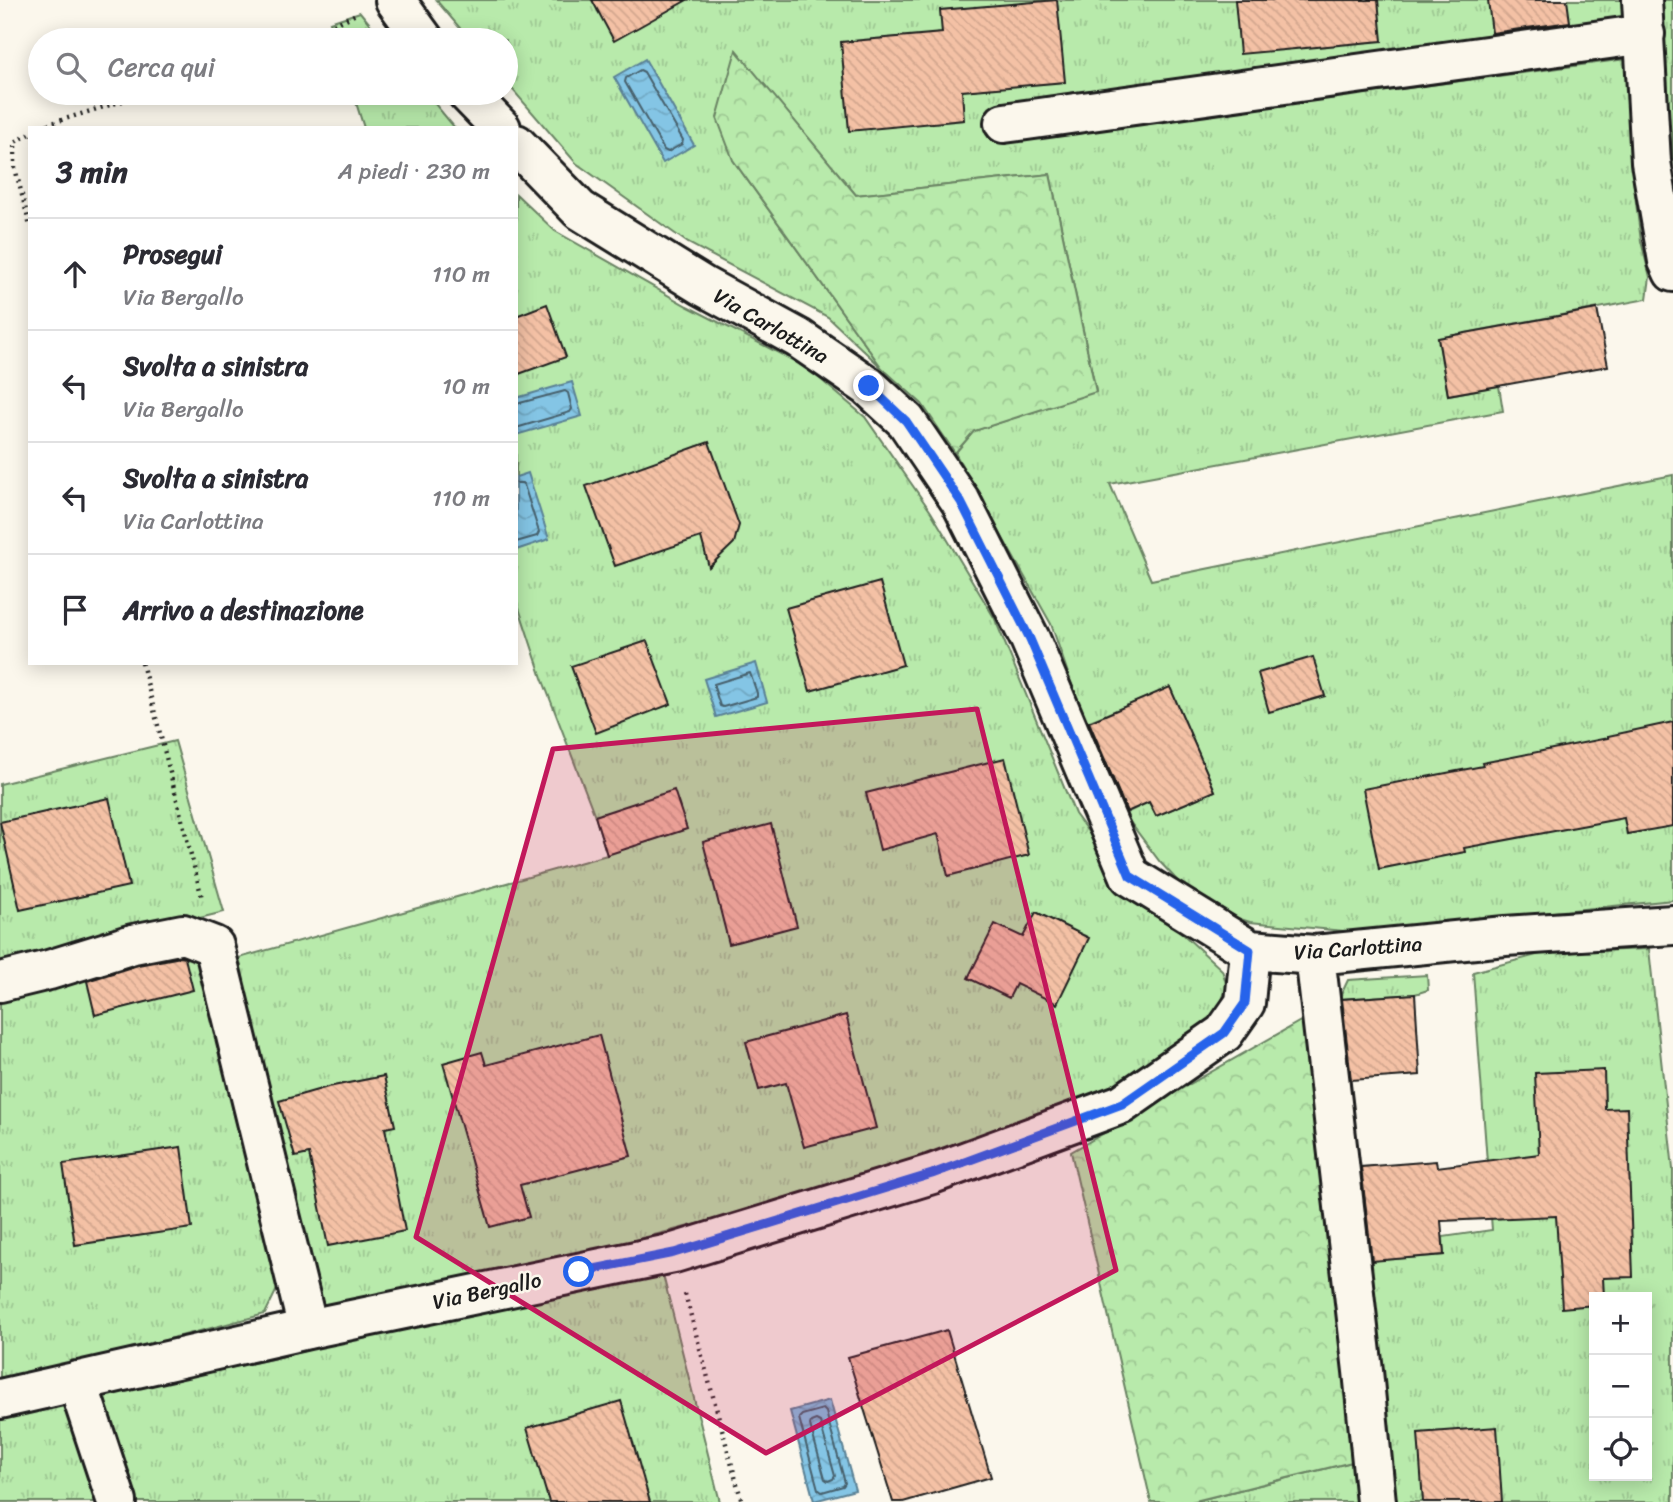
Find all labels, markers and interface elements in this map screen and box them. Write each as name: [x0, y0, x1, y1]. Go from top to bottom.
search box: [28, 28, 518, 105]
text: Cerca qui: [108, 44, 215, 90]
icon: search: [52, 48, 90, 86]
text: 3 min: [56, 145, 128, 199]
text: A piedi · 230 m: [338, 151, 490, 192]
text: Prosegui: [123, 231, 222, 277]
text: 110 m: [432, 254, 490, 295]
icon: ahead: [56, 255, 94, 293]
text: Via Bergallo: [123, 277, 244, 318]
street label: Via Carlottina: [706, 277, 836, 375]
text: Svolta a sinistra: [123, 343, 308, 389]
text: 10 m: [442, 366, 490, 407]
icon: left: [56, 367, 94, 405]
route end: [853, 370, 884, 401]
text: Via Bergallo: [123, 389, 244, 430]
text: Svolta a sinistra: [123, 455, 308, 501]
text: 110 m: [432, 478, 490, 519]
icon: left: [56, 479, 94, 517]
text: Via Carlottina: [123, 501, 263, 542]
text: Arrivo a destinazione: [123, 587, 364, 633]
icon: arrive: [56, 591, 94, 629]
street label: Via Carlottina: [1293, 925, 1424, 971]
route start: [563, 1256, 594, 1287]
street label: Via Bergallo: [429, 1261, 545, 1321]
map controls: [1589, 1292, 1652, 1481]
button: +: [1589, 1292, 1652, 1355]
button: −: [1589, 1355, 1652, 1418]
button: locate: [1589, 1418, 1652, 1481]

